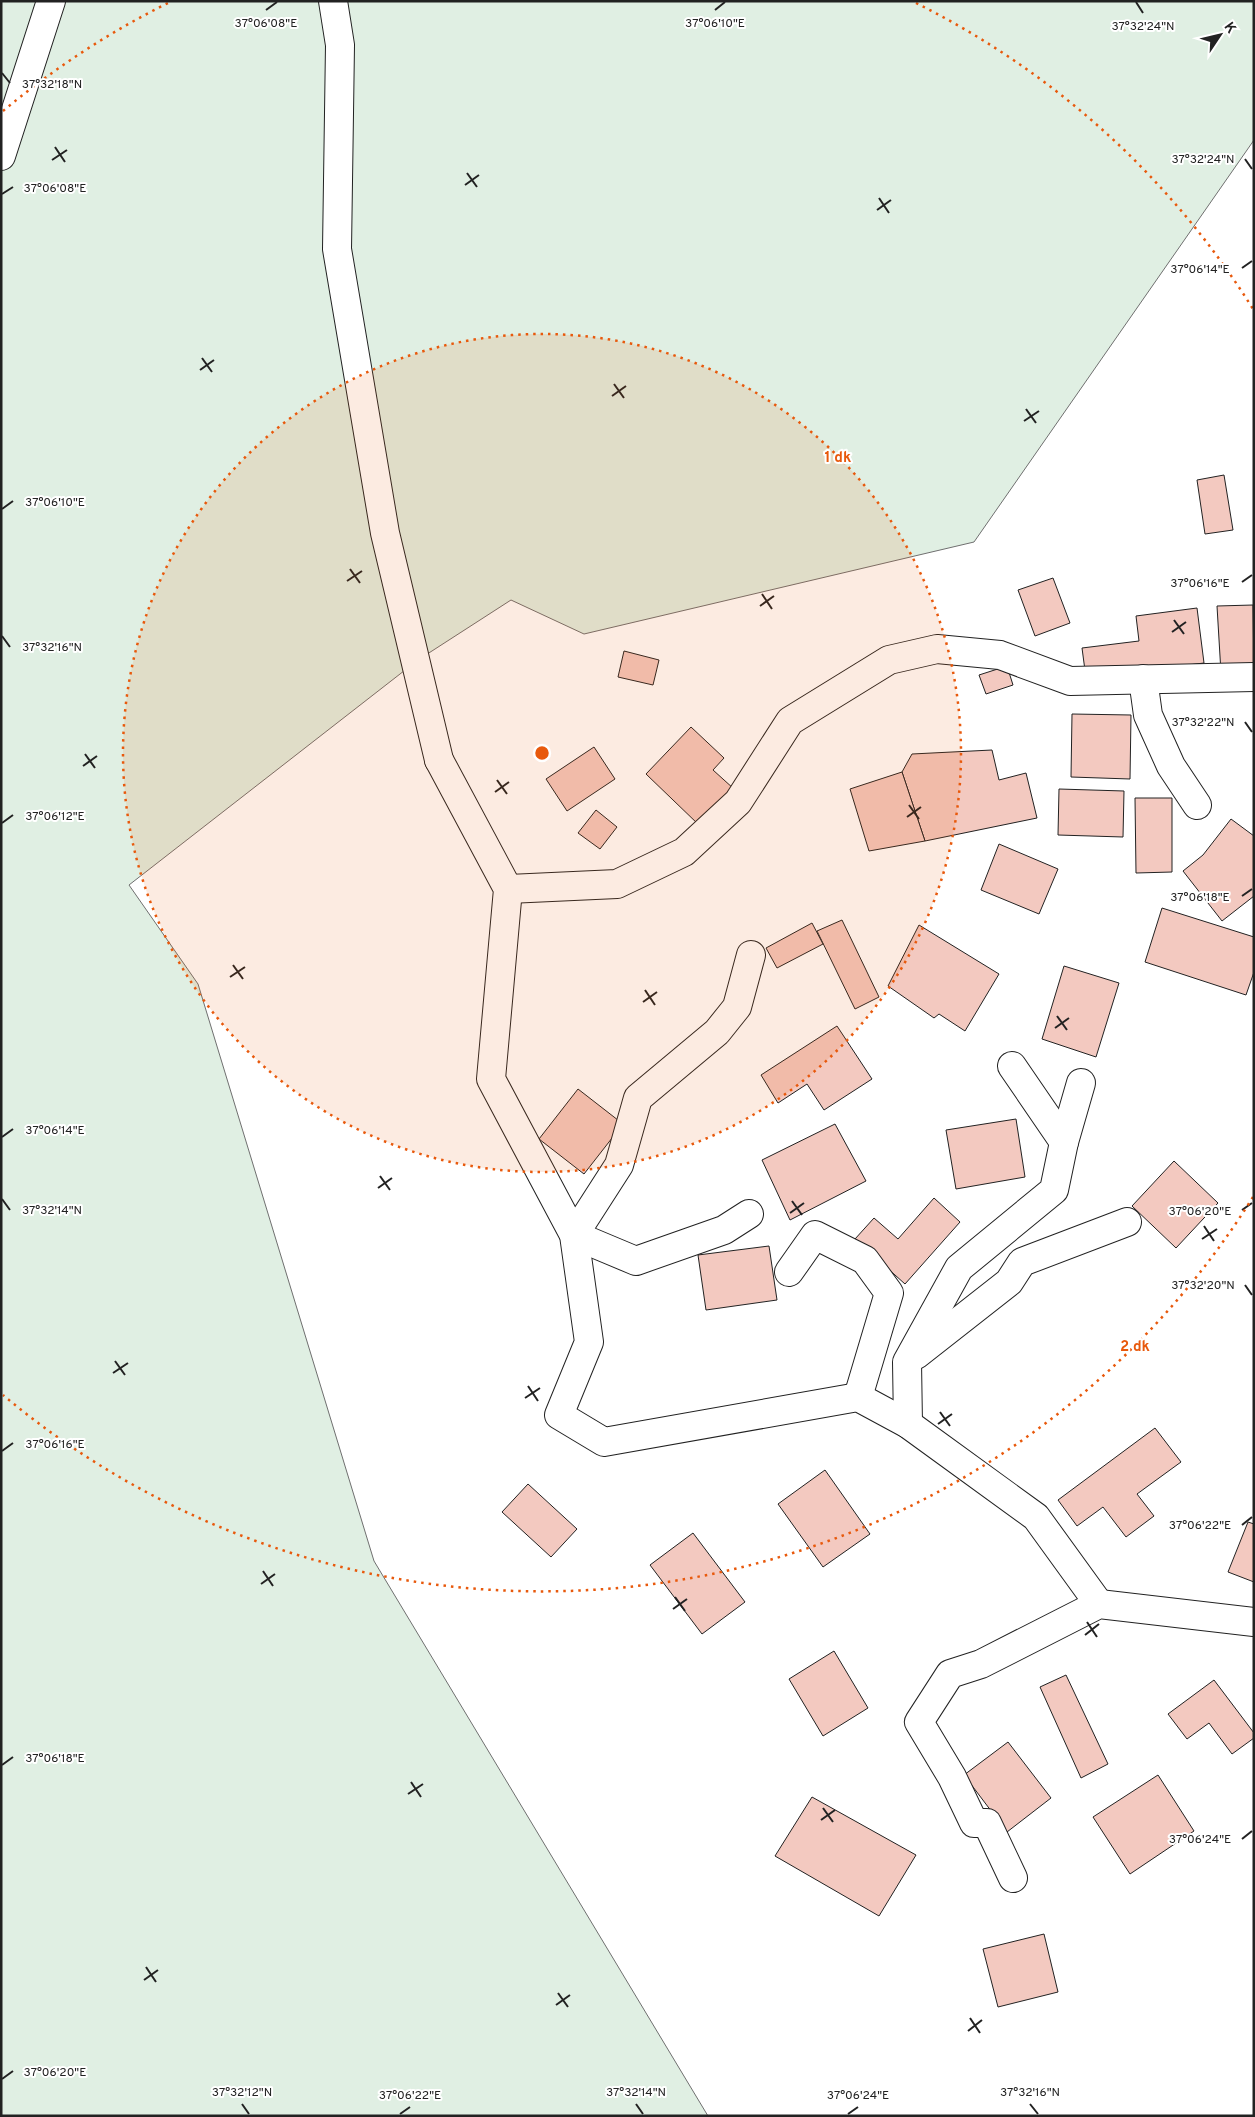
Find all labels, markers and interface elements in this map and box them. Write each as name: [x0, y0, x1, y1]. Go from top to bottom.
north arrow: [1195, 10, 1245, 60]
text: 37°06'08"E: [235, 16, 297, 32]
text: 37°06'10"E: [685, 16, 745, 32]
text: 37°32'24"N: [1111, 19, 1175, 35]
text: K: [1220, 19, 1239, 37]
text: 37°32'18"N: [22, 77, 82, 93]
text: 37°32'24"N: [1171, 152, 1235, 168]
text: 37°06'08"E: [24, 181, 86, 197]
text: 37°06'14"E: [1170, 262, 1230, 278]
text: 1 dk: [825, 449, 851, 468]
text: 37°06'10"E: [25, 495, 85, 511]
text: 37°06'16"E: [1170, 576, 1230, 592]
text: 37°32'16"N: [22, 640, 82, 656]
text: 37°32'22"N: [1171, 715, 1235, 731]
centre of rings: [533, 744, 551, 762]
text: 37°06'12"E: [25, 809, 85, 825]
text: 37°06'18"E: [1170, 890, 1230, 906]
text: 37°06'14"E: [25, 1123, 85, 1139]
text: 37°32'14"N: [22, 1203, 82, 1219]
text: 37°06'20"E: [1169, 1204, 1231, 1220]
text: 37°32'20"N: [1171, 1278, 1235, 1294]
text: 2 dk: [1120, 1338, 1150, 1357]
text: 37°06'16"E: [25, 1437, 85, 1453]
text: 37°06'22"E: [1169, 1518, 1231, 1534]
text: 37°06'18"E: [25, 1751, 85, 1767]
text: 37°06'24"E: [1169, 1832, 1231, 1848]
text: 37°06'20"E: [24, 2065, 86, 2081]
text: 37°32'12"N: [212, 2085, 272, 2101]
text: 37°32'14"N: [606, 2085, 666, 2101]
text: 37°32'16"N: [1000, 2085, 1060, 2101]
text: 37°06'22"E: [379, 2088, 441, 2104]
text: 37°06'24"E: [827, 2088, 889, 2104]

